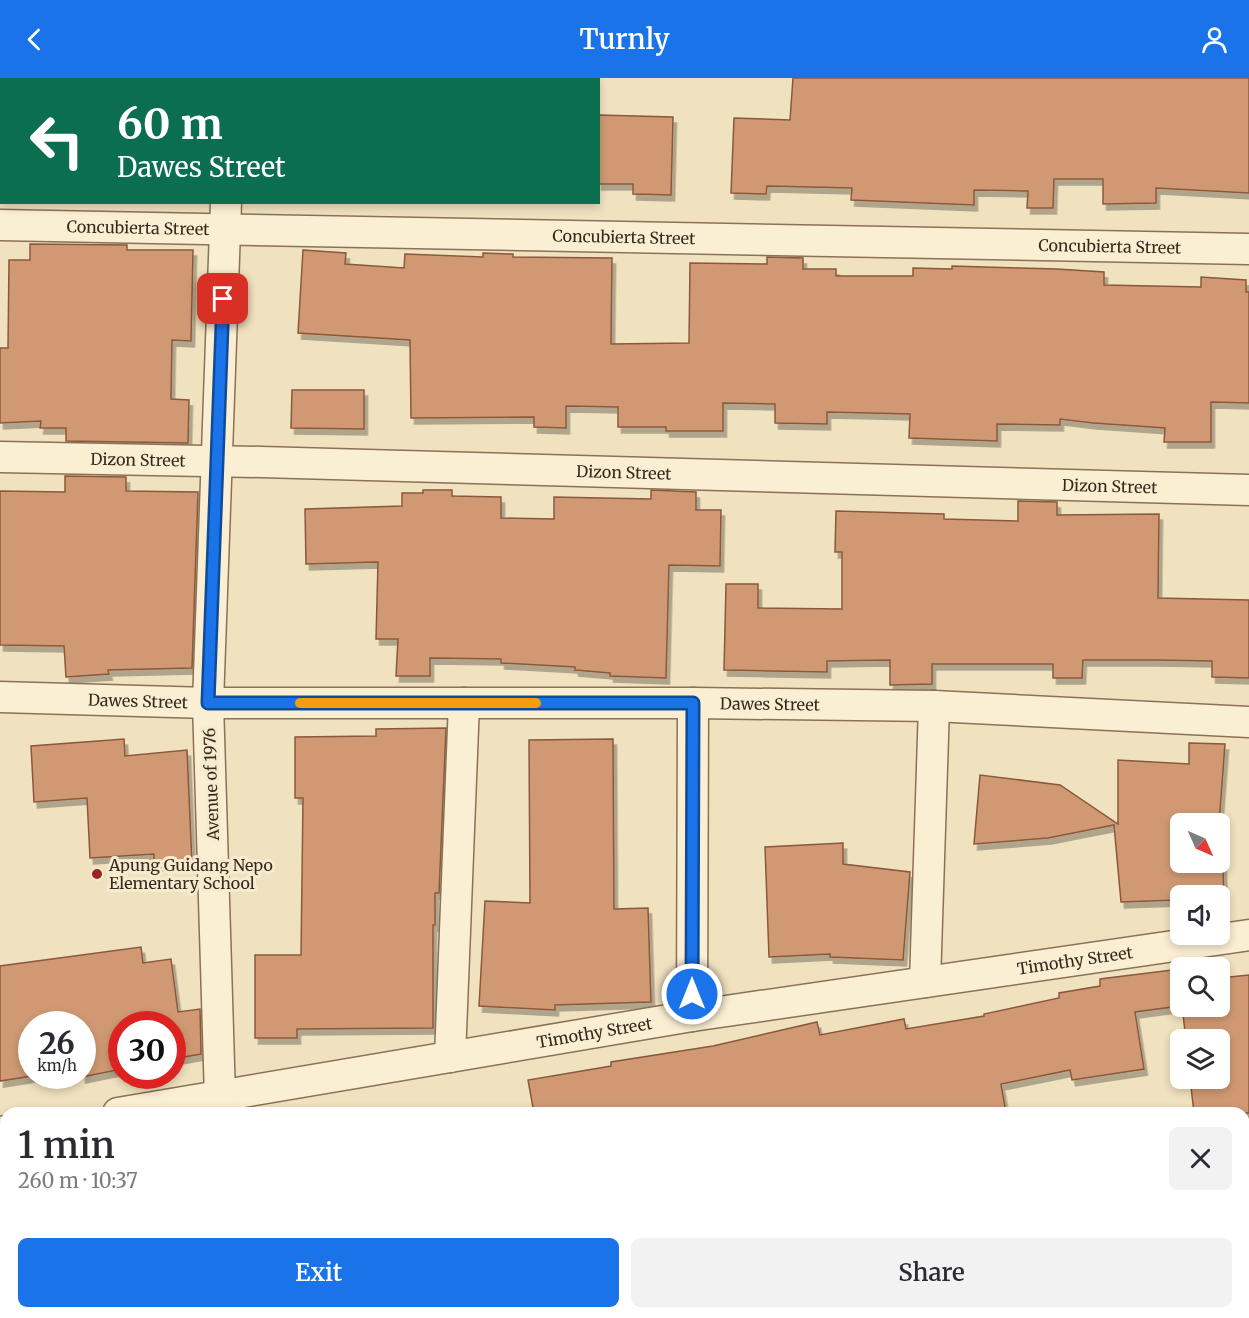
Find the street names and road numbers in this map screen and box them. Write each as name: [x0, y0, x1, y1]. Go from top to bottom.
street label: Concubierta Street: [66, 216, 210, 239]
street label: Concubierta Street: [552, 226, 696, 248]
street label: Concubierta Street: [1038, 235, 1182, 258]
street label: Dizon Street: [90, 449, 187, 471]
street label: Dizon Street: [576, 461, 673, 484]
street label: Dizon Street: [1062, 475, 1158, 497]
street label: Dawes Street: [88, 690, 189, 712]
street label: Dawes Street: [720, 693, 821, 715]
street label: Avenue of 1976: [199, 727, 223, 842]
street label: Timothy Street: [1016, 942, 1135, 979]
street label: Timothy Street: [535, 1013, 654, 1052]

